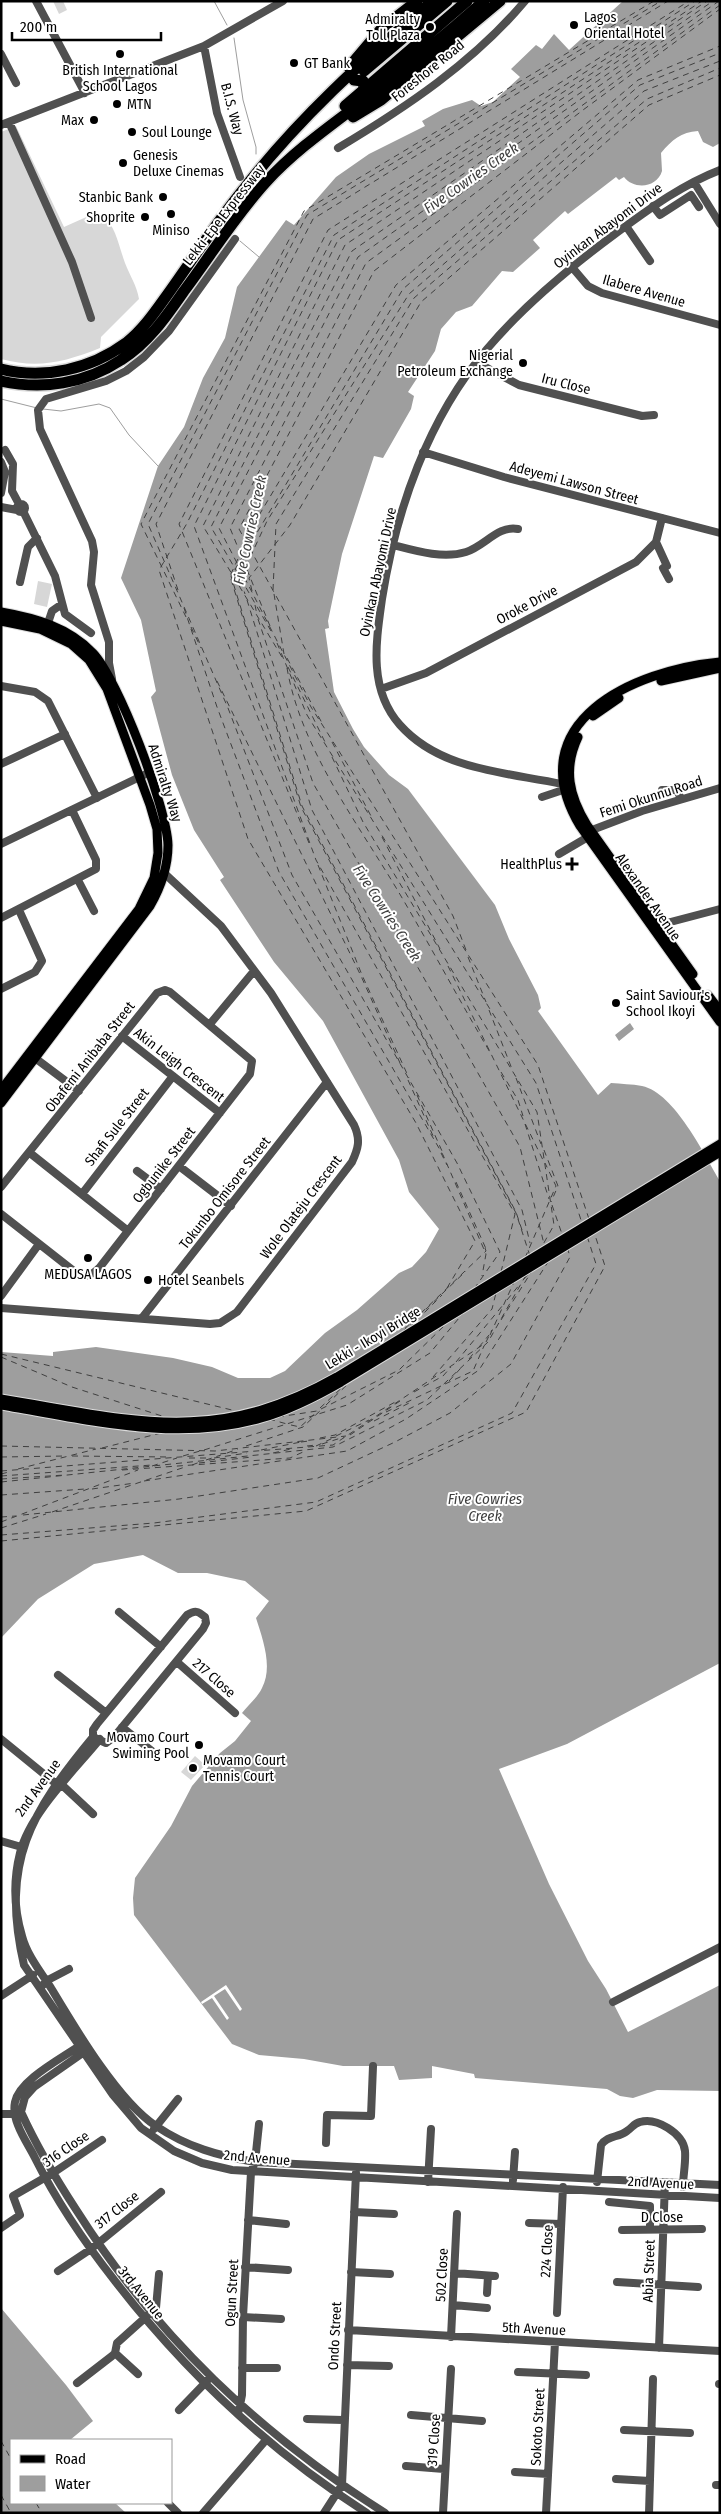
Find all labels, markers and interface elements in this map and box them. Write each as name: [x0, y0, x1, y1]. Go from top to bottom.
place label: Lagos Oriental Hotel: [584, 9, 665, 42]
scale bar: [12, 10, 161, 42]
place label: Admiralty Toll Plaza: [365, 11, 421, 44]
text: 200 m: [20, 18, 57, 36]
marker: Lagos Oriental Hotel: [568, 19, 580, 31]
marker: Admiralty Toll Plaza: [424, 21, 436, 33]
street label: Foreshore Road: [388, 36, 468, 106]
marker: British International School Lagos: [114, 48, 126, 60]
place label: GT Bank: [304, 55, 350, 72]
marker: GT Bank: [288, 57, 300, 69]
place label: British International School Lagos: [62, 62, 178, 95]
street label: B.I.S. Way: [217, 81, 247, 138]
place label: MTN: [127, 96, 152, 113]
marker: MTN: [111, 98, 123, 110]
place label: Max: [61, 112, 85, 129]
marker: Max: [88, 114, 100, 126]
place label: Soul Lounge: [142, 124, 212, 141]
marker: Soul Lounge: [126, 126, 138, 138]
water label: Five Cowries Creek: [420, 138, 522, 217]
place label: Genesis Deluxe Cinemas: [133, 147, 224, 180]
marker: Genesis Deluxe Cinemas: [117, 157, 129, 169]
street label: Lekki-Epe Expressway: [179, 160, 269, 269]
street label: Oyinkan Abayomi Drive: [550, 179, 666, 272]
place label: Stanbic Bank: [79, 189, 153, 206]
marker: Stanbic Bank: [157, 191, 169, 203]
marker: Miniso: [165, 208, 177, 220]
place label: Shoprite: [86, 209, 135, 226]
marker: Shoprite: [139, 211, 151, 223]
place label: Miniso: [152, 222, 190, 239]
street label: Ilabere Avenue: [601, 271, 687, 311]
place label: Nigerial Petroleum Exchange: [397, 347, 513, 380]
marker: Nigerial Petroleum Exchange: [517, 357, 529, 369]
street label: Iru Close: [540, 370, 592, 398]
street label: Adeyemi Lawson Street: [508, 458, 641, 509]
water label: Five Cowries Creek: [230, 473, 271, 586]
street label: Oyinkan Abayomi Drive: [356, 506, 400, 638]
street label: Oroke Drive: [493, 582, 561, 628]
street label: Admiralty Way: [144, 742, 186, 825]
street label: Femi Okunnu Road: [597, 772, 705, 822]
street label: Alexander Avenue: [612, 850, 684, 944]
place label: HealthPlus: [500, 856, 562, 873]
marker: HealthPlus: [566, 858, 578, 870]
water label: Five Cowries Creek: [349, 861, 425, 965]
place label: Saint Saviour's School Ikoyi: [626, 987, 710, 1020]
marker: Saint Saviour's School Ikoyi: [610, 997, 622, 1009]
street label: Obafemi Anibaba Street: [41, 998, 139, 1116]
street label: Akin Leigh Crescent: [130, 1024, 228, 1106]
street label: Shafi Sule Street: [81, 1084, 153, 1169]
street label: Ogbunike Street: [129, 1123, 199, 1207]
street label: Tokunbo Omisore Street: [176, 1133, 274, 1253]
street label: Wole Olateju Crescent: [257, 1152, 346, 1262]
marker: MEDUSA LAGOS: [82, 1252, 94, 1264]
place label: MEDUSA LAGOS: [44, 1266, 132, 1283]
place label: Hotel Seanbels: [158, 1272, 244, 1289]
marker: Hotel Seanbels: [142, 1274, 154, 1286]
street label: Lekki - Ikoyi Bridge: [322, 1303, 424, 1373]
water label: Five Cowries Creek: [448, 1490, 523, 1525]
street label: 217 Close: [189, 1655, 239, 1701]
place label: Movamo Court Swiming Pool: [106, 1729, 189, 1762]
marker: Movamo Court Swiming Pool: [193, 1739, 205, 1751]
place label: Movamo Court Tennis Court: [203, 1752, 286, 1785]
street label: 2nd Avenue: [12, 1756, 64, 1820]
marker: Movamo Court Tennis Court: [187, 1762, 199, 1774]
street label: 316 Close: [39, 2127, 93, 2171]
street label: 2nd Avenue: [223, 2147, 291, 2169]
street label: 2nd Avenue: [627, 2173, 695, 2193]
street label: 317 Close: [92, 2187, 142, 2232]
street label: D Close: [641, 2209, 683, 2226]
street label: 224 Close: [537, 2224, 557, 2278]
street label: Abia Street: [639, 2239, 659, 2303]
street label: 502 Close: [432, 2248, 452, 2302]
street label: Ogun Street: [222, 2258, 242, 2327]
street label: 3rd Avenue: [114, 2263, 168, 2323]
street label: Ondo Street: [325, 2301, 345, 2371]
street label: 5th Avenue: [502, 2319, 566, 2339]
street label: Sokoto Street: [527, 2387, 549, 2466]
street label: 319 Close: [424, 2413, 444, 2467]
legend: [10, 2439, 172, 2504]
text: Road: [55, 2450, 86, 2468]
text: Water: [55, 2475, 91, 2493]

